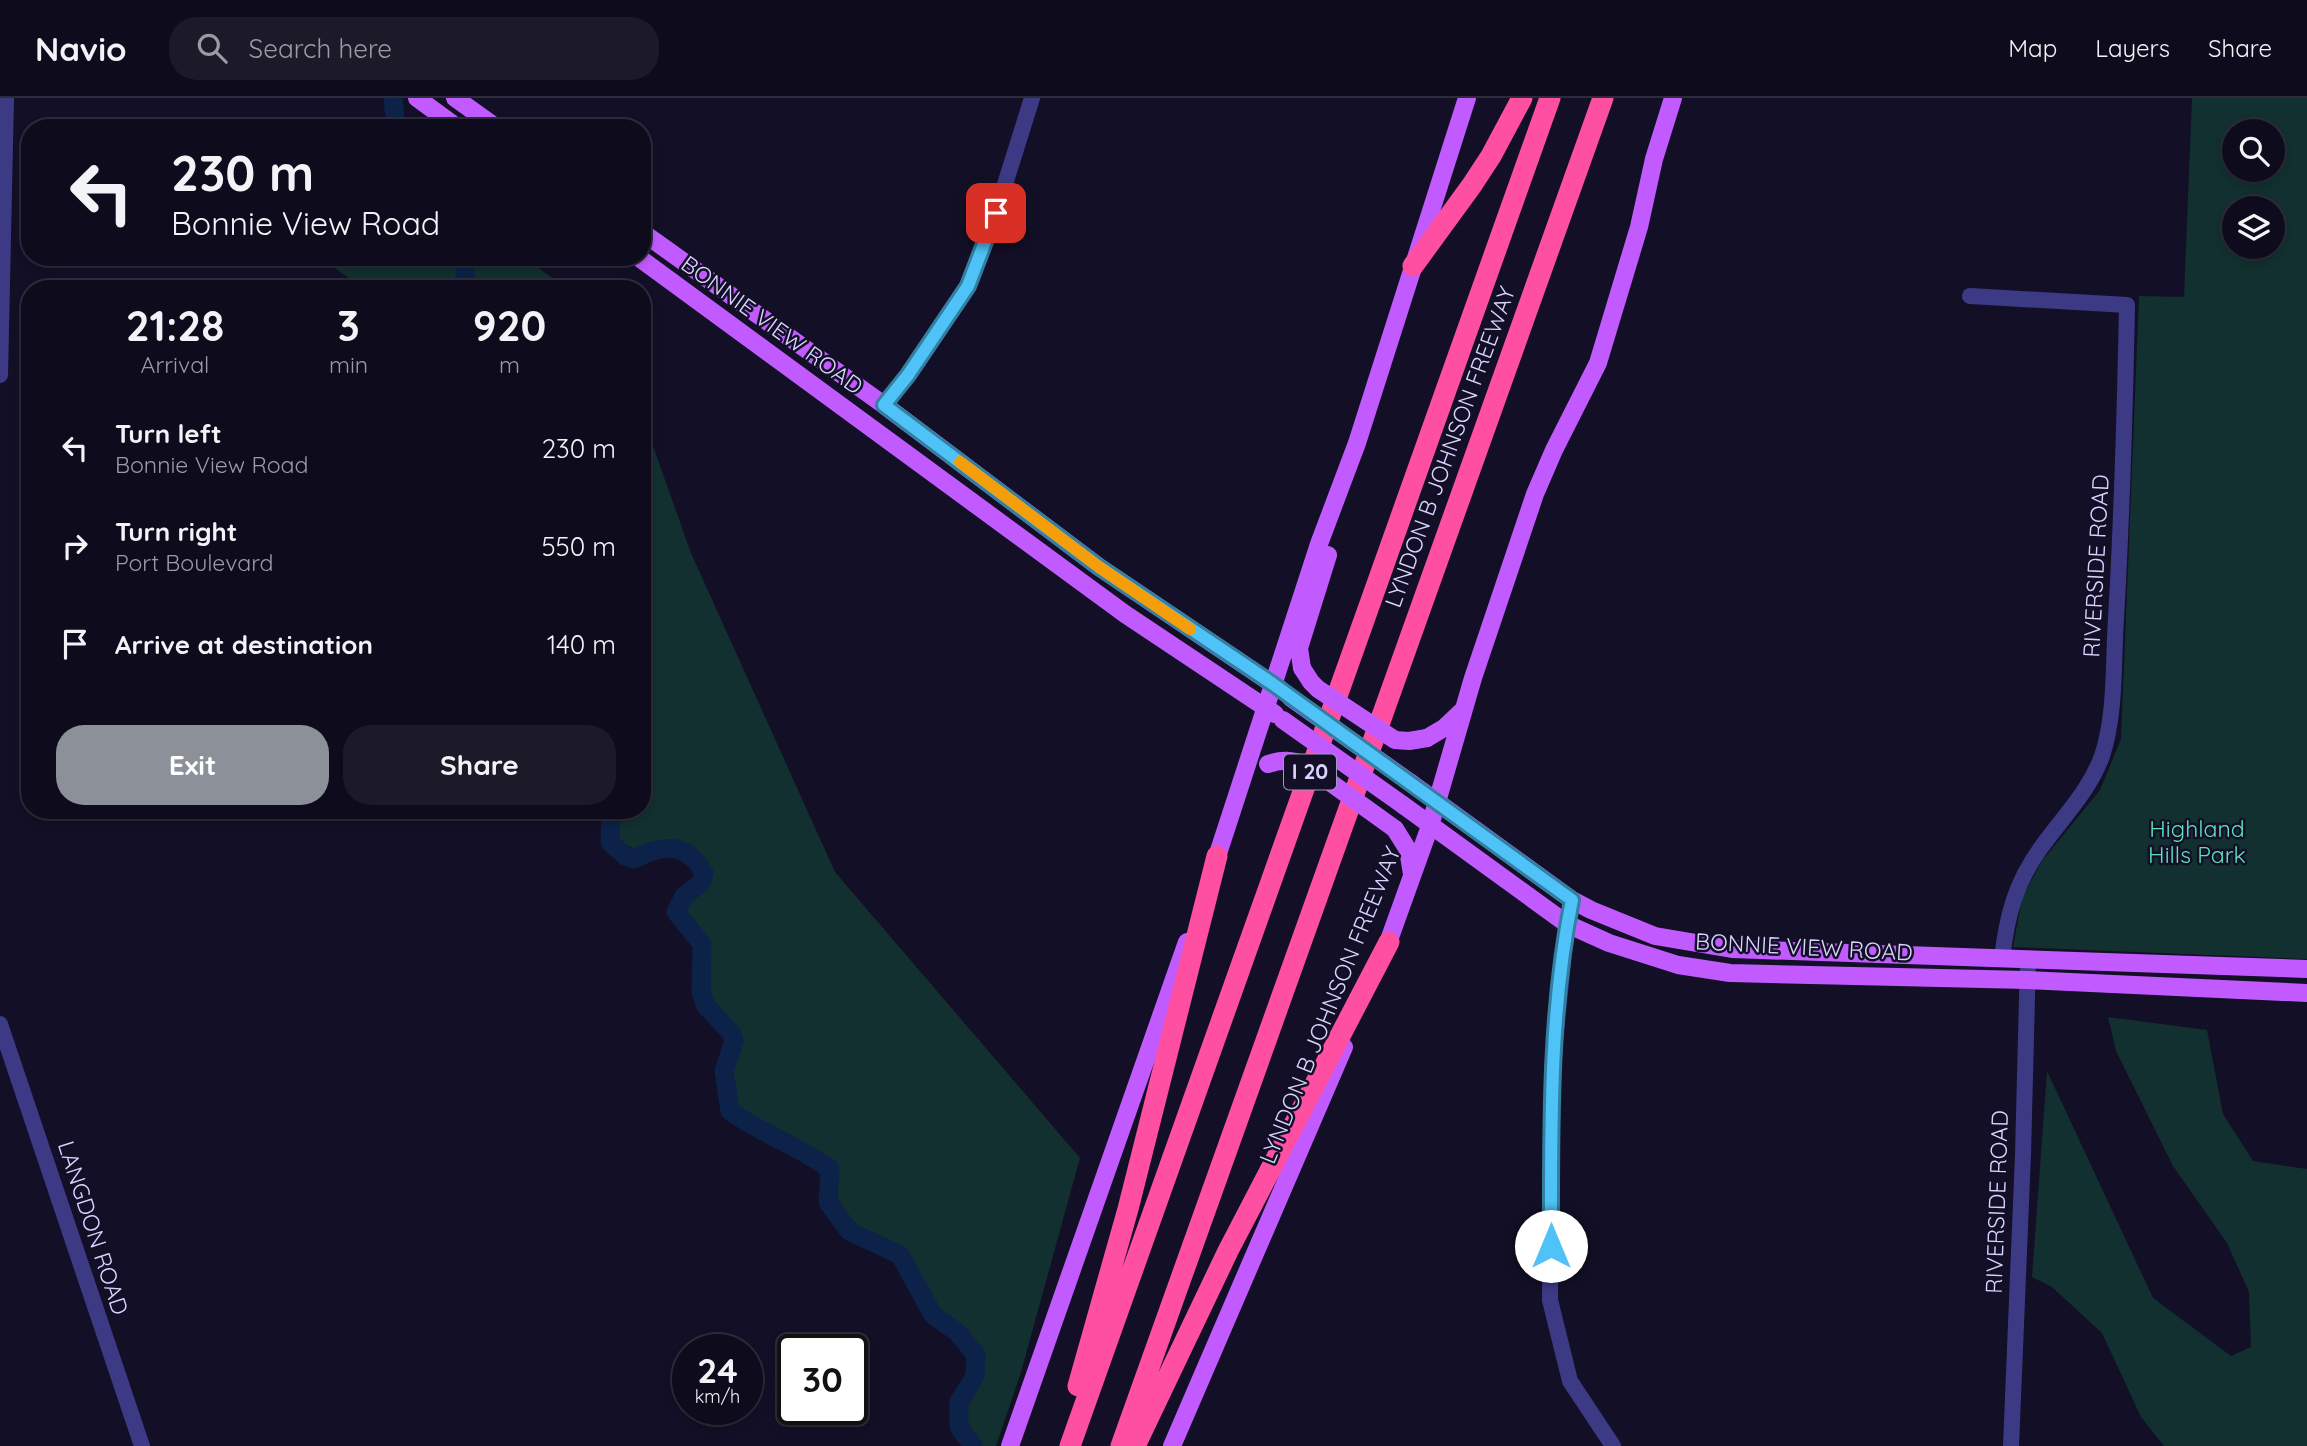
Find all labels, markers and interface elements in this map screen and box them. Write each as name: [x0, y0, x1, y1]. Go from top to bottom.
search box: [169, 17, 659, 80]
text: Navio: [35, 28, 127, 69]
icon: search: [193, 29, 231, 67]
text: Search here: [249, 32, 392, 65]
text: Map: [2008, 33, 2057, 63]
text: Layers: [2095, 33, 2170, 63]
text: Share: [2208, 33, 2272, 63]
map controls: [2222, 119, 2285, 259]
button: search: [2222, 119, 2285, 182]
text: 230 m: [171, 142, 314, 203]
icon: left: [56, 147, 147, 238]
pin: [966, 183, 1026, 243]
icon: arrive: [977, 194, 1015, 232]
button: layers: [2222, 196, 2285, 259]
text: Bonnie View Road: [171, 203, 440, 243]
street label: BONNIE VIEW ROAD: [676, 249, 869, 400]
street label: LYNDON B JOHNSON FREEWAY: [1378, 282, 1521, 611]
text: 21:28: [126, 299, 224, 352]
text: 3: [337, 299, 360, 352]
text: 920: [473, 299, 546, 352]
text: Arrival: [141, 350, 209, 379]
text: min: [329, 350, 368, 379]
text: m: [499, 350, 520, 379]
text: Turn left: [115, 417, 222, 450]
icon: left: [56, 429, 94, 467]
text: 230 m: [542, 432, 616, 465]
text: Bonnie View Road: [115, 450, 308, 479]
street label: RIVERSIDE ROAD: [2076, 474, 2115, 658]
text: Turn right: [115, 515, 237, 548]
icon: right: [56, 527, 94, 565]
text: 550 m: [541, 530, 616, 563]
text: Port Boulevard: [115, 548, 274, 577]
icon: arrive: [56, 625, 94, 663]
text: Arrive at destination: [115, 628, 373, 661]
text: 140 m: [547, 628, 616, 661]
button: Exit: [56, 725, 329, 805]
button: Share: [343, 725, 616, 805]
road number: I 20: [1284, 754, 1336, 790]
park label: Highland Hills Park: [2148, 814, 2246, 869]
street label: LYNDON B JOHNSON FREEWAY: [1252, 842, 1407, 1168]
street label: BONNIE VIEW ROAD: [1694, 926, 1914, 967]
street label: RIVERSIDE ROAD: [1979, 1110, 2014, 1294]
street label: LANGDON ROAD: [52, 1137, 135, 1318]
position arrow: [1514, 1209, 1588, 1283]
speed limit sign: 30: [777, 1334, 868, 1425]
text: 24: [697, 1348, 738, 1392]
text: km/h: [695, 1385, 740, 1408]

